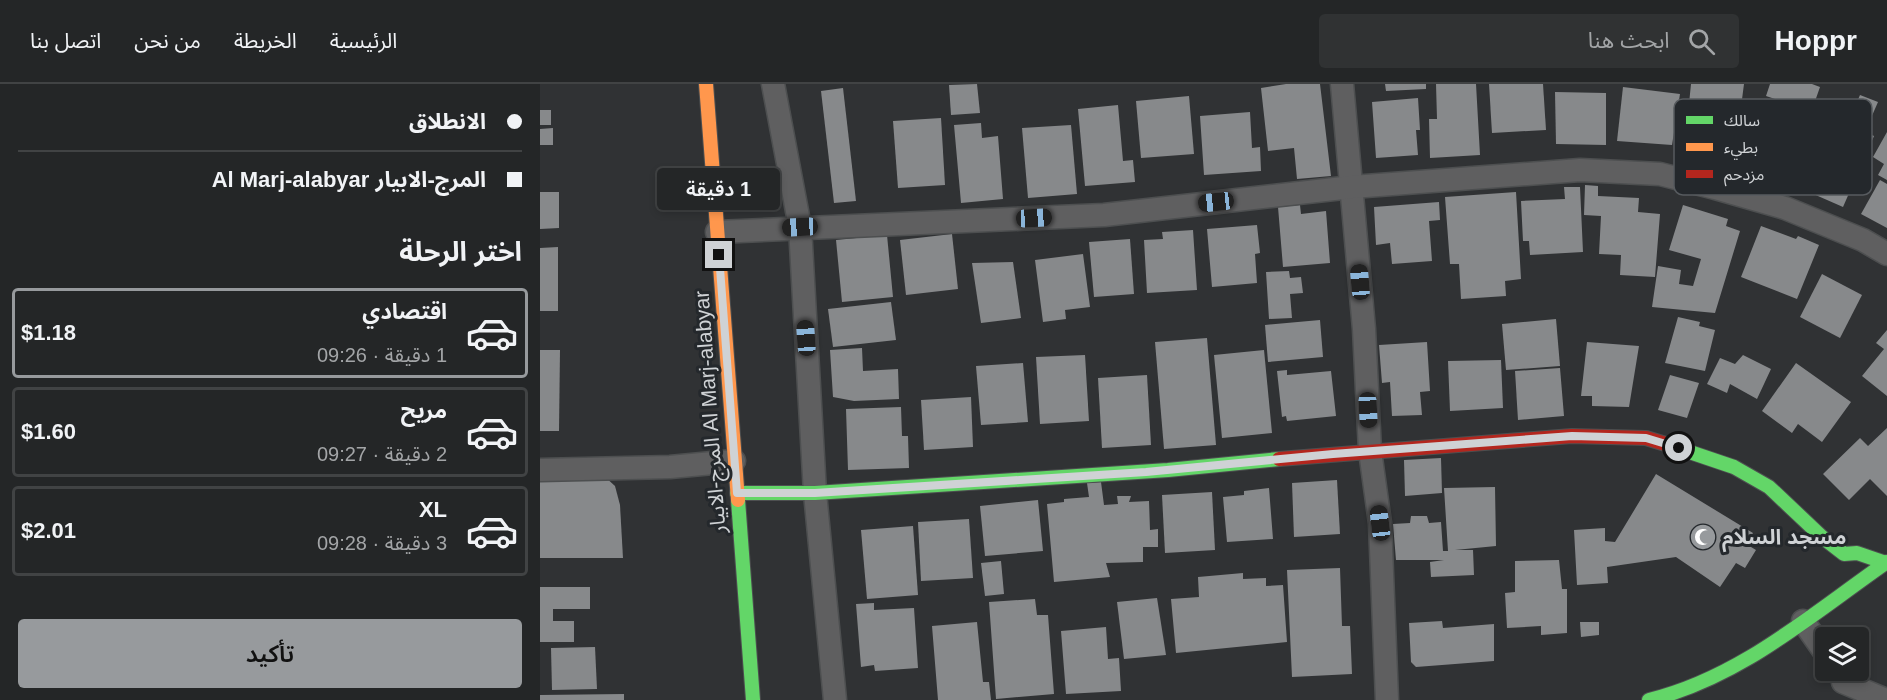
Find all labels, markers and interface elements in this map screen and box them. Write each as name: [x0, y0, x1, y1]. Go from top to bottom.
search box: [1319, 14, 1739, 68]
icon: search: [1685, 25, 1718, 58]
text: Hoppr: [1775, 25, 1857, 56]
text: ابحث هنا: [1588, 28, 1670, 53]
text: اتصل بنا: [30, 29, 101, 52]
text: من نحن: [134, 29, 201, 52]
text: الخريطة: [234, 29, 297, 52]
text: الرئيسية: [330, 29, 397, 52]
legend: [1674, 99, 1872, 195]
text: الانطلاق: [409, 109, 486, 134]
text: سالك: [1724, 112, 1760, 129]
text: بطيء: [1724, 139, 1758, 160]
text: مزدحم: [1724, 166, 1764, 187]
text: المرج-الابيار Al Marj-alabyar: [212, 167, 486, 192]
callout: 1 دقيقة: [658, 168, 780, 210]
text: 1 دقيقة: [686, 178, 751, 200]
car: [1197, 191, 1235, 213]
car: [1016, 208, 1052, 228]
car: [782, 217, 818, 237]
text: اختر الرحلة: [399, 237, 522, 267]
route end: [705, 241, 732, 268]
car: [1349, 263, 1371, 301]
street label: المرج-الابيار Al Marj-alabyar: [690, 290, 734, 535]
text: اقتصادي: [362, 299, 447, 324]
icon: car: [465, 306, 519, 360]
car: [796, 319, 816, 357]
text: $1.18: [21, 320, 76, 345]
text: 1 دقيقة · 09:26: [317, 344, 447, 366]
car: [1358, 392, 1378, 428]
text: مريح: [401, 398, 447, 423]
icon: car: [465, 405, 519, 459]
text: $1.60: [21, 419, 76, 444]
route start: [1665, 434, 1692, 461]
text: 2 دقيقة · 09:27: [317, 443, 447, 465]
text: XL: [419, 497, 447, 522]
icon: car: [465, 504, 519, 558]
car: [1369, 504, 1391, 542]
text: $2.01: [21, 518, 76, 543]
mosque icon: مسجد السلام: [1688, 522, 1718, 552]
place label: مسجد السلام: [1722, 525, 1846, 553]
text: 3 دقيقة · 09:28: [317, 532, 447, 554]
button: تأكيد: [18, 619, 522, 688]
map controls: [1815, 627, 1869, 681]
button: layers: [1815, 627, 1869, 681]

